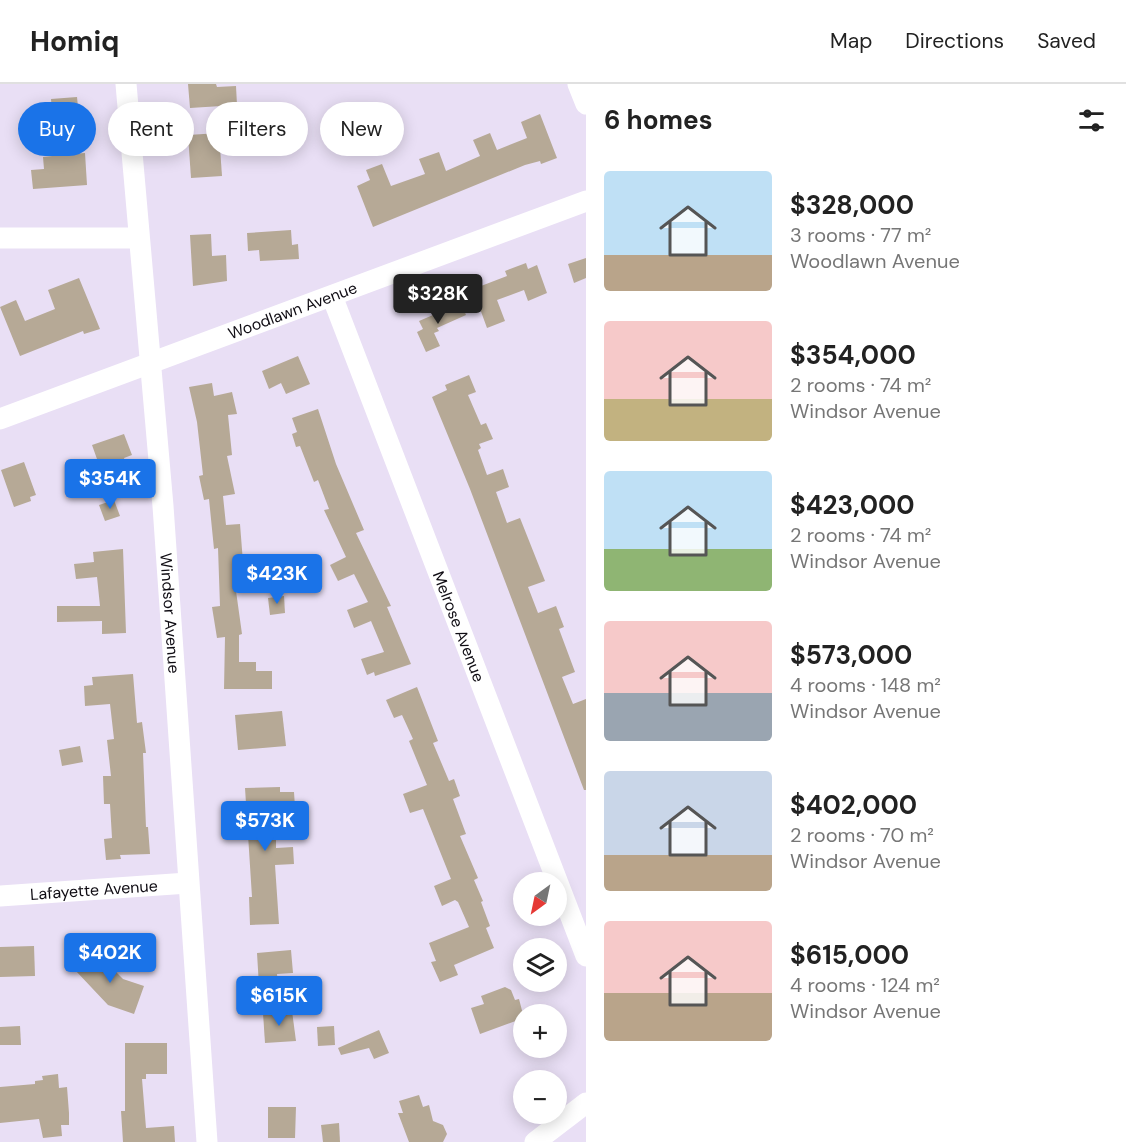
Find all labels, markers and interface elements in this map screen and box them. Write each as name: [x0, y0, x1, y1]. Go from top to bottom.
text: Homiq: [30, 23, 119, 60]
text: Map: [830, 27, 872, 55]
text: Directions: [905, 27, 1004, 55]
text: Saved: [1037, 27, 1096, 55]
chip: Buy: [18, 102, 96, 156]
chip: Rent: [108, 102, 194, 156]
chip: Filters: [206, 102, 308, 156]
chip: New: [320, 102, 404, 156]
text: 6 homes: [604, 103, 712, 137]
icon: filters: [1075, 104, 1108, 137]
text: $328,000: [790, 188, 914, 222]
icon: home: [652, 195, 724, 267]
text: 3 rooms · 77 m²: [790, 222, 931, 248]
text: Woodlawn Avenue: [790, 248, 960, 274]
pin: $328K: [396, 274, 480, 325]
street label: Woodlawn Avenue: [225, 277, 360, 344]
text: $328K: [407, 280, 469, 306]
text: $354,000: [790, 338, 916, 372]
icon: home: [652, 345, 724, 417]
text: 2 rooms · 74 m²: [790, 372, 931, 398]
text: Windsor Avenue: [790, 398, 941, 424]
pin: $354K: [68, 459, 152, 510]
text: $354K: [79, 465, 141, 491]
text: $423,000: [790, 488, 915, 522]
icon: home: [652, 495, 724, 567]
text: 2 rooms · 74 m²: [790, 522, 931, 548]
text: Windsor Avenue: [790, 548, 941, 574]
street label: Windsor Avenue: [156, 552, 185, 674]
pin: $423K: [235, 554, 319, 605]
text: $423K: [246, 560, 308, 586]
street label: Melrose Avenue: [428, 568, 490, 685]
text: $573,000: [790, 638, 912, 672]
icon: home: [652, 645, 724, 717]
text: 4 rooms · 148 m²: [790, 672, 941, 698]
text: Windsor Avenue: [790, 698, 941, 724]
text: $402,000: [790, 788, 917, 822]
icon: home: [652, 795, 724, 867]
pin: $573K: [223, 801, 307, 852]
text: $573K: [235, 807, 295, 833]
text: 2 rooms · 70 m²: [790, 822, 934, 848]
text: Windsor Avenue: [790, 848, 941, 874]
north arrow: [513, 872, 567, 926]
map controls: [513, 872, 567, 1124]
street label: Lafayette Avenue: [29, 875, 158, 904]
pin: $402K: [68, 933, 152, 984]
button: layers: [513, 938, 567, 992]
text: $615,000: [790, 938, 909, 972]
text: $402K: [78, 939, 142, 965]
icon: home: [652, 945, 724, 1017]
text: 4 rooms · 124 m²: [790, 972, 940, 998]
pin: $615K: [237, 976, 321, 1027]
text: $615K: [250, 982, 308, 1008]
text: Windsor Avenue: [790, 998, 941, 1024]
button: +: [513, 1004, 567, 1058]
button: −: [513, 1070, 567, 1124]

